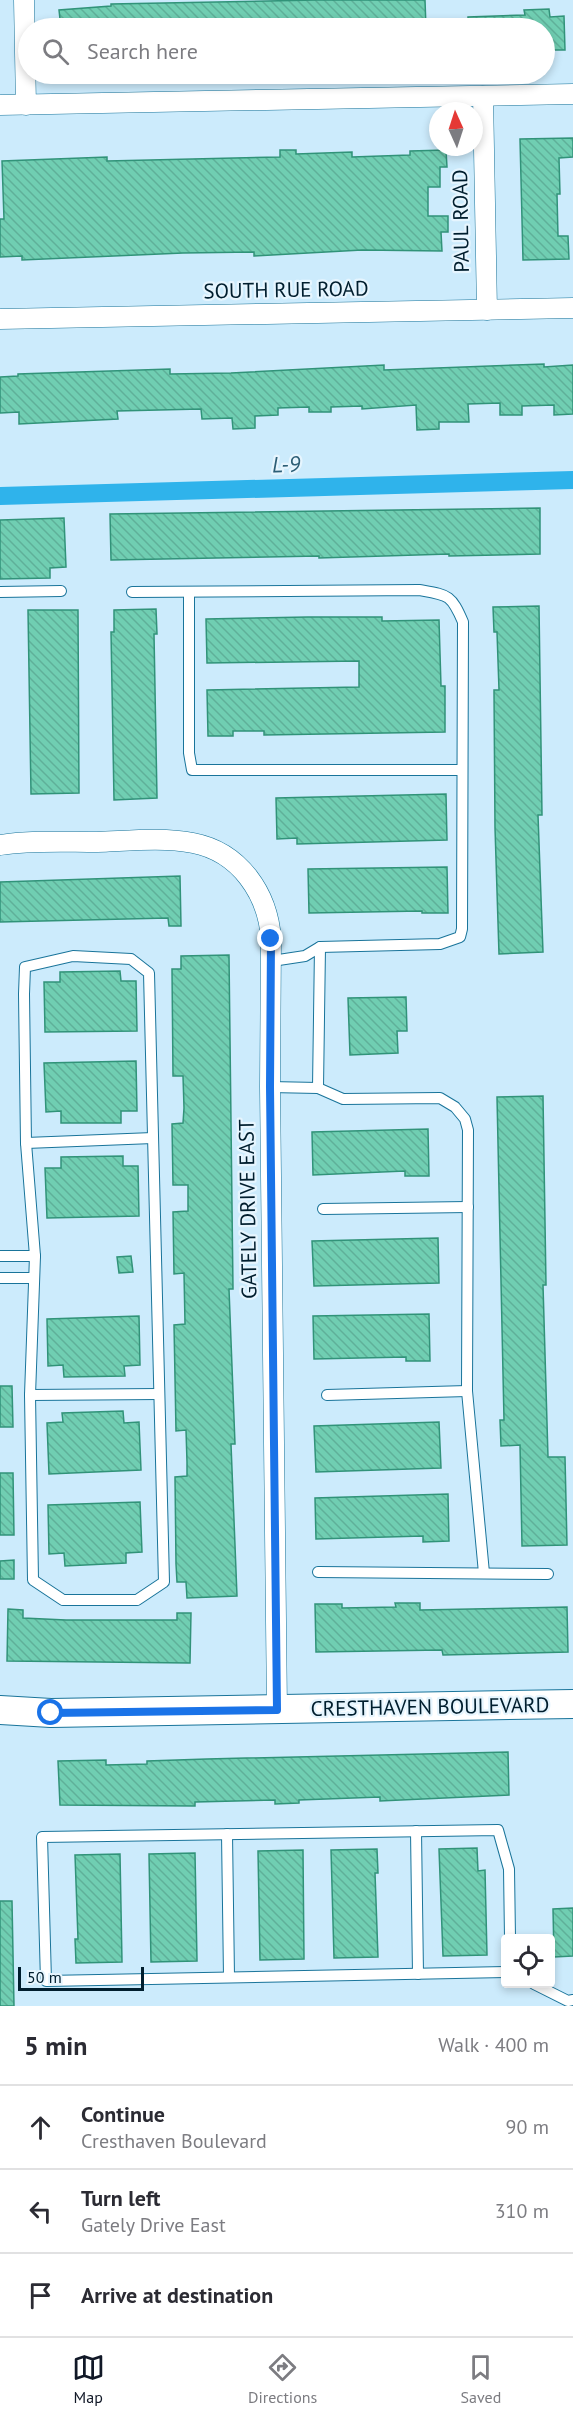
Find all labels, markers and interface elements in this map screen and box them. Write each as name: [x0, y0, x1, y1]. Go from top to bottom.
search box: [18, 18, 555, 84]
icon: search: [39, 35, 72, 68]
text: Search here: [87, 37, 198, 65]
north arrow: [429, 102, 483, 156]
street label: PAUL ROAD: [446, 169, 475, 273]
street label: SOUTH RUE ROAD: [203, 275, 369, 304]
water label: L-9: [271, 449, 301, 478]
route end: [257, 925, 283, 951]
street label: GATELY DRIVE EAST: [232, 1119, 263, 1299]
street label: CRESTHAVEN BOULEVARD: [310, 1691, 550, 1722]
route start: [37, 1699, 63, 1725]
map controls: [501, 1934, 555, 1988]
button: locate: [501, 1934, 555, 1988]
scale bar: [18, 1964, 144, 1992]
text: 50 m: [27, 1967, 62, 1987]
text: 5 min: [24, 2029, 87, 2062]
text: Walk · 400 m: [438, 2032, 549, 2058]
text: Continue: [81, 2100, 165, 2128]
icon: ahead: [24, 2111, 57, 2144]
text: 90 m: [506, 2114, 549, 2140]
text: Cresthaven Boulevard: [81, 2128, 267, 2154]
text: Turn left: [81, 2184, 161, 2212]
icon: left: [24, 2195, 57, 2228]
text: 310 m: [495, 2198, 549, 2224]
text: Gately Drive East: [81, 2212, 226, 2238]
icon: arrive: [24, 2279, 57, 2312]
text: Arrive at destination: [81, 2281, 273, 2309]
tab: Map: [72, 2351, 105, 2407]
tab: Directions: [248, 2351, 317, 2407]
tab: Saved: [461, 2351, 501, 2407]

